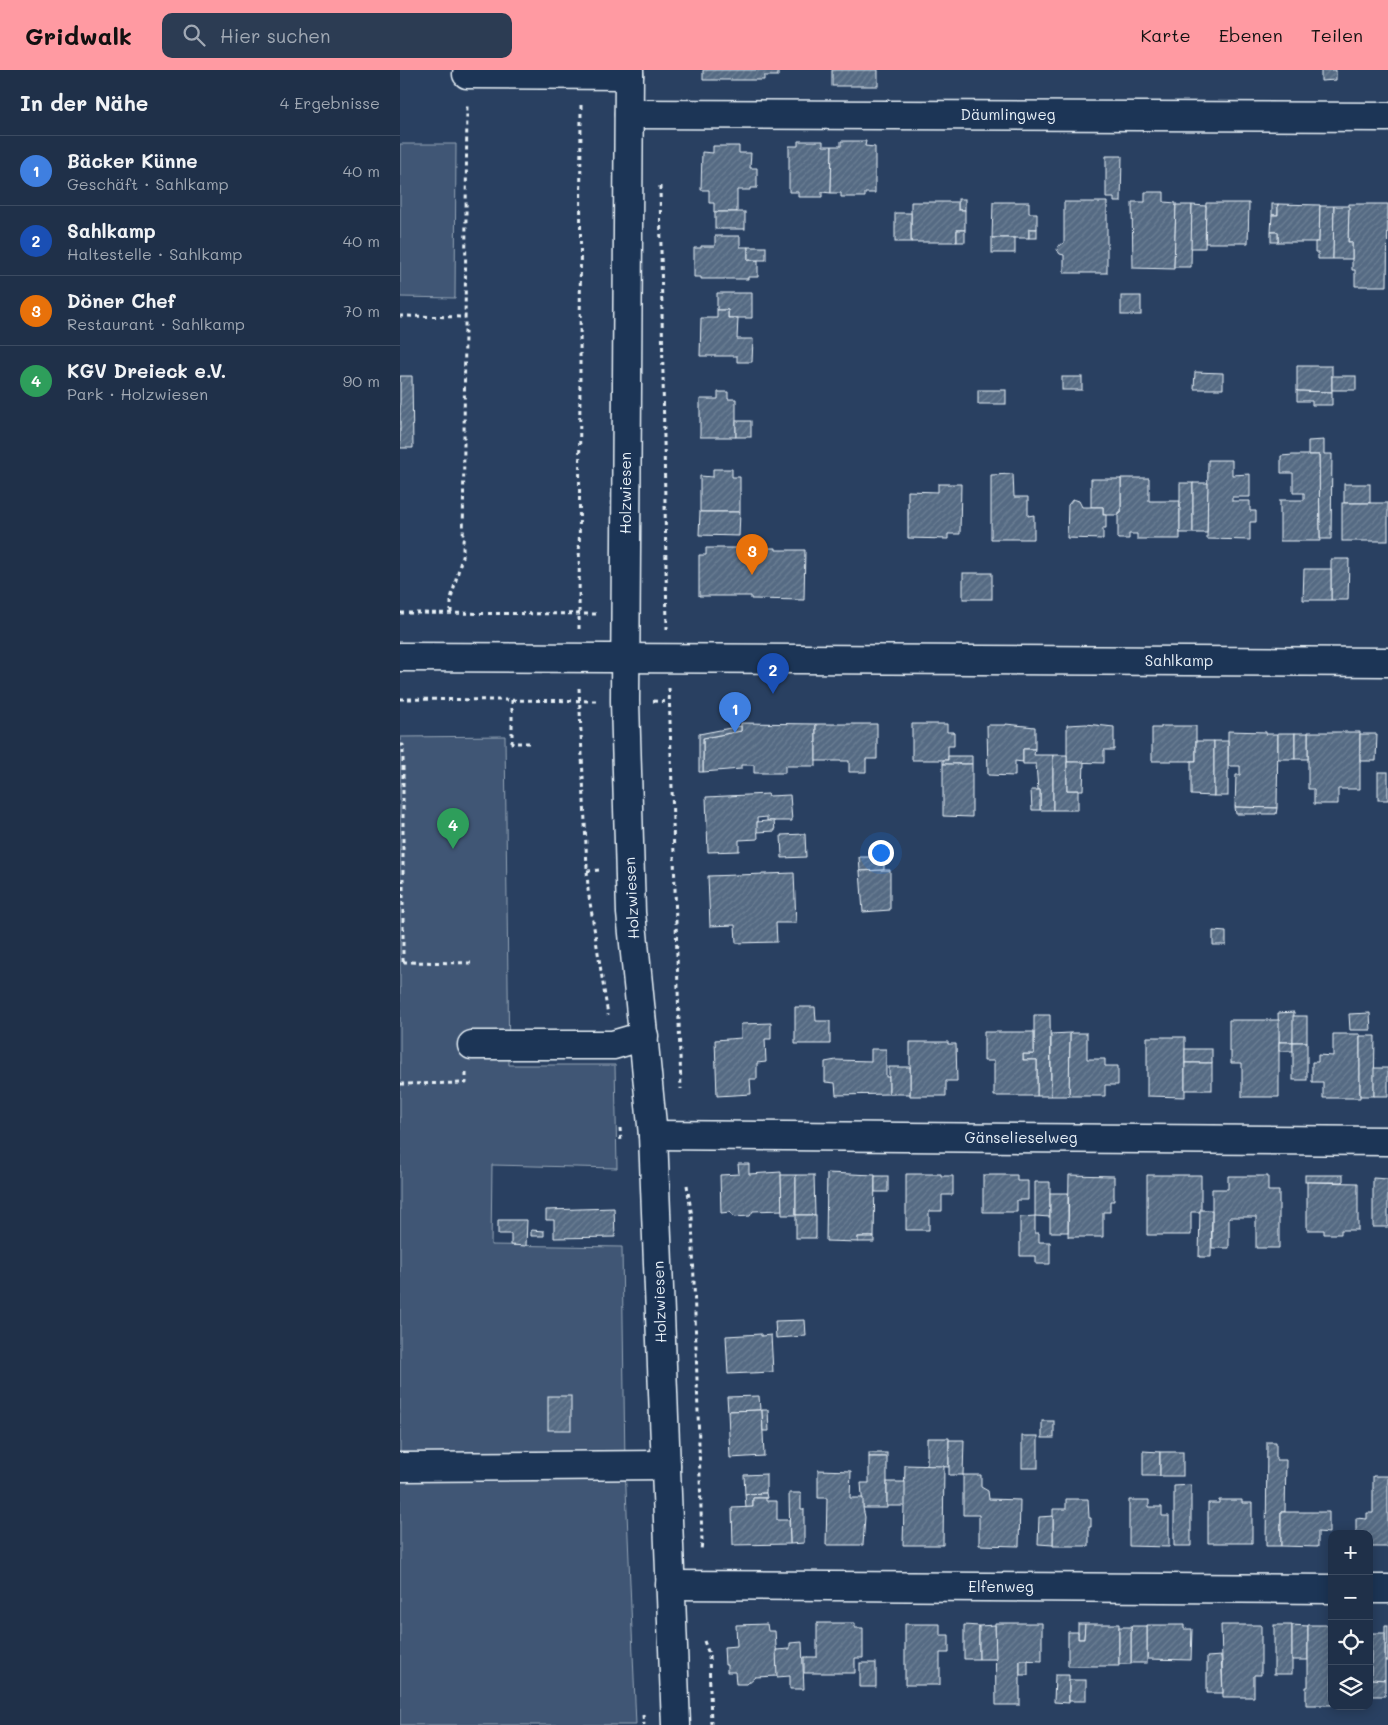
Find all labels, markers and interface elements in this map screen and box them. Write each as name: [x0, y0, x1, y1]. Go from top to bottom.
search box: [162, 13, 512, 58]
text: Gridwalk: [25, 20, 132, 51]
icon: search: [180, 21, 208, 49]
text: Hier suchen: [220, 23, 330, 48]
text: Karte: [1140, 23, 1191, 47]
text: Ebenen: [1219, 23, 1283, 47]
text: Teilen: [1311, 23, 1363, 47]
text: In der Nähe: [20, 89, 148, 116]
text: 4 Ergebnisse: [280, 92, 380, 113]
street label: Däumlingweg: [961, 104, 1056, 124]
text: Bäcker Künne: [67, 148, 198, 173]
text: 1: [32, 160, 40, 181]
text: 40 m: [343, 160, 380, 181]
text: Geschäft · Sahlkamp: [67, 173, 229, 194]
text: Sahlkamp: [67, 218, 156, 243]
text: 2: [32, 230, 40, 251]
text: 40 m: [343, 230, 380, 251]
text: Haltestelle · Sahlkamp: [67, 243, 242, 264]
text: Döner Chef: [67, 288, 176, 313]
text: 3: [31, 300, 41, 321]
text: 70 m: [343, 300, 380, 321]
text: Restaurant · Sahlkamp: [67, 313, 245, 334]
text: KGV Dreieck e.V.: [67, 358, 226, 383]
text: 4: [31, 370, 41, 391]
text: 90 m: [343, 370, 380, 391]
text: Park · Holzwiesen: [67, 383, 208, 404]
street label: Holzwiesen: [615, 452, 635, 534]
pin: 3: [736, 534, 768, 575]
street label: Sahlkamp: [1145, 650, 1213, 670]
pin: 2: [757, 653, 789, 694]
pin: 1: [719, 692, 751, 733]
pin: 4: [437, 808, 469, 849]
your location: [868, 840, 894, 866]
street label: Holzwiesen: [619, 857, 643, 940]
street label: Gänselieselweg: [965, 1127, 1078, 1147]
street label: Holzwiesen: [648, 1261, 670, 1343]
map controls: [1328, 1530, 1373, 1710]
button: +: [1328, 1530, 1373, 1575]
button: −: [1328, 1575, 1373, 1620]
street label: Elfenweg: [968, 1576, 1034, 1596]
button: locate: [1328, 1620, 1373, 1665]
button: layers: [1328, 1665, 1373, 1710]

